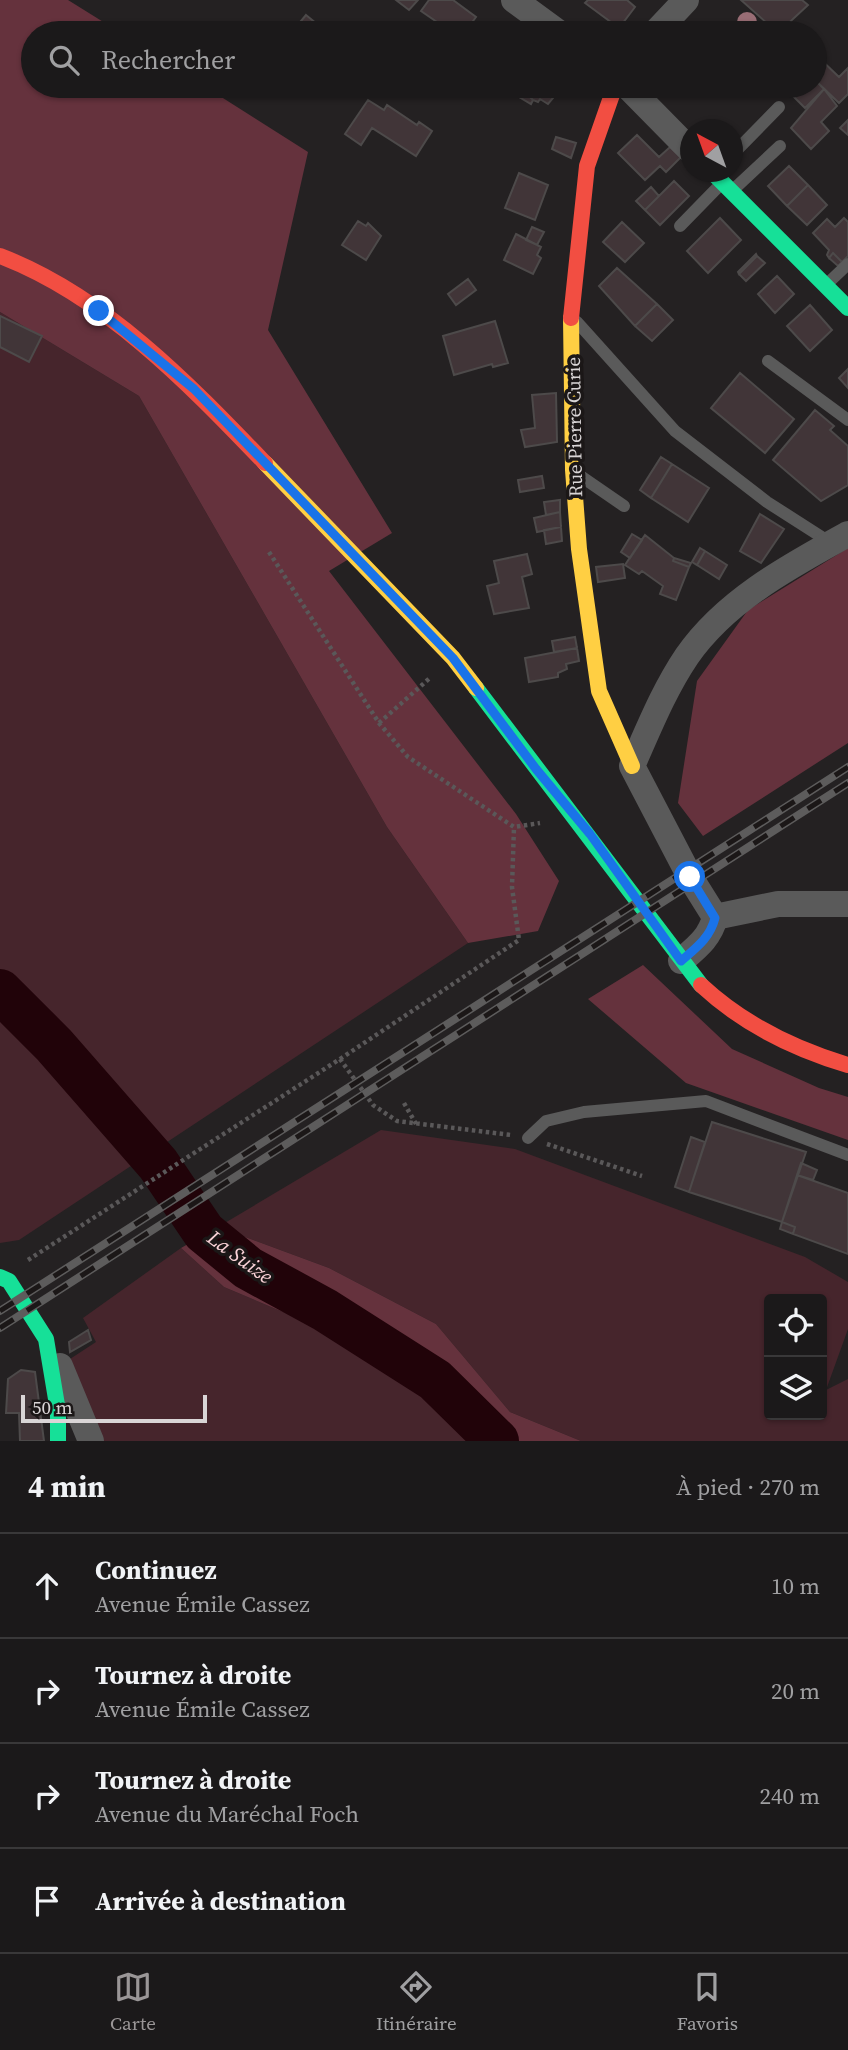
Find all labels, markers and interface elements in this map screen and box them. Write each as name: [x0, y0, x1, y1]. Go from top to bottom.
search box: [21, 21, 827, 98]
icon: search: [45, 41, 83, 79]
text: Rechercher: [101, 42, 235, 78]
north arrow: [680, 119, 743, 182]
route end: [83, 295, 114, 326]
street label: Rue Pierre Curie: [560, 357, 588, 497]
route start: [674, 861, 705, 892]
water label: La Suize: [201, 1222, 279, 1290]
map controls: [764, 1294, 827, 1420]
button: locate: [764, 1294, 827, 1357]
button: layers: [764, 1357, 827, 1420]
scale bar: [21, 1392, 206, 1424]
text: 50 m: [32, 1394, 73, 1420]
text: 4 min: [28, 1466, 106, 1507]
text: À pied · 270 m: [676, 1471, 820, 1503]
text: Continuez: [95, 1552, 216, 1588]
icon: ahead: [28, 1567, 66, 1605]
text: 10 m: [771, 1570, 820, 1602]
text: Avenue Émile Cassez: [95, 1588, 310, 1620]
text: Tournez à droite: [95, 1657, 291, 1693]
icon: right: [28, 1672, 66, 1710]
text: 20 m: [771, 1675, 820, 1707]
text: Avenue Émile Cassez: [95, 1693, 310, 1725]
text: Tournez à droite: [95, 1762, 291, 1798]
icon: right: [28, 1777, 66, 1815]
text: 240 m: [759, 1780, 820, 1812]
text: Avenue du Maréchal Foch: [95, 1798, 359, 1830]
icon: arrive: [28, 1882, 66, 1920]
text: Arrivée à destination: [95, 1883, 346, 1919]
tab: Carte: [110, 1968, 156, 2036]
tab: Itinéraire: [376, 1968, 457, 2036]
tab: Favoris: [677, 1968, 738, 2036]

